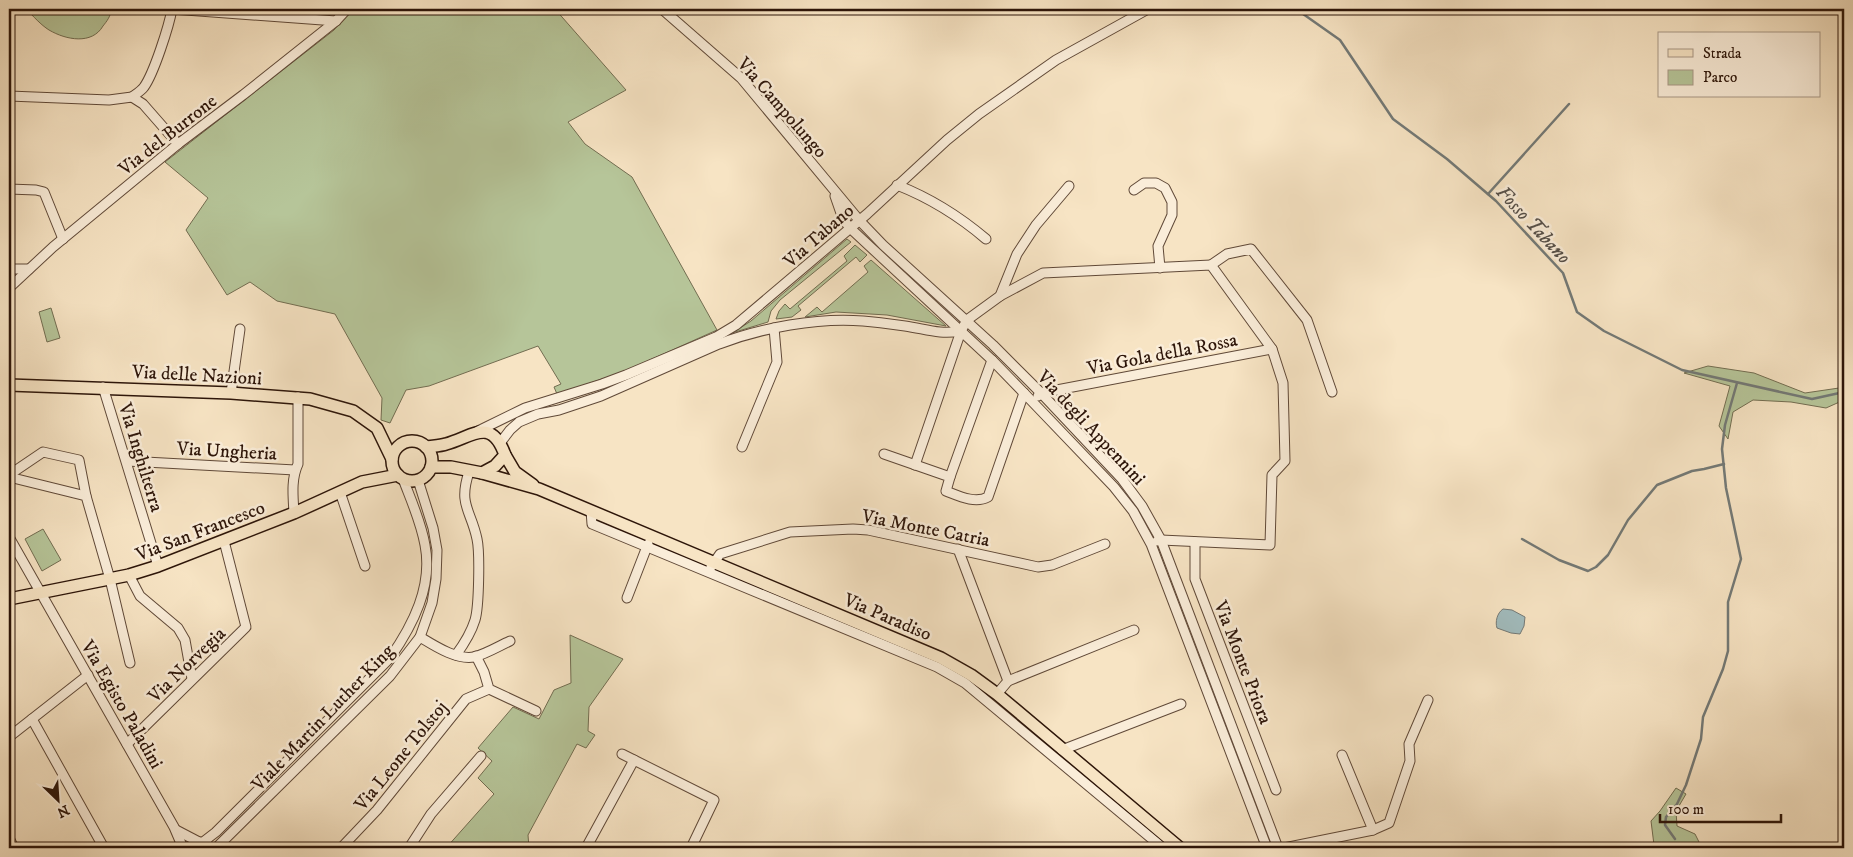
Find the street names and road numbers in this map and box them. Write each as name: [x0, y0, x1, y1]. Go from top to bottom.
street label: Via Campolungo: [731, 52, 832, 163]
street label: Via del Burrone: [113, 90, 222, 181]
street label: Via Tabano: [778, 199, 859, 274]
street label: Via Gola della Rossa: [1084, 329, 1239, 381]
street label: Via delle Nazioni: [130, 361, 263, 390]
street label: Via degli Appennini: [1031, 365, 1150, 490]
street label: Via Inghilterra: [113, 399, 168, 515]
street label: Via Ungheria: [175, 437, 278, 466]
street label: Via San Francesco: [132, 496, 268, 567]
street label: Via Monte Catria: [859, 505, 992, 552]
street label: Via Paradiso: [839, 588, 935, 646]
street label: Via Monte Priora: [1208, 597, 1277, 728]
street label: Via Norvegia: [143, 622, 231, 708]
street label: Via Egisto Paladini: [75, 636, 168, 773]
street label: Viale Martin Luther King: [246, 639, 400, 797]
street label: Via Leone Tolstoj: [349, 696, 453, 816]

